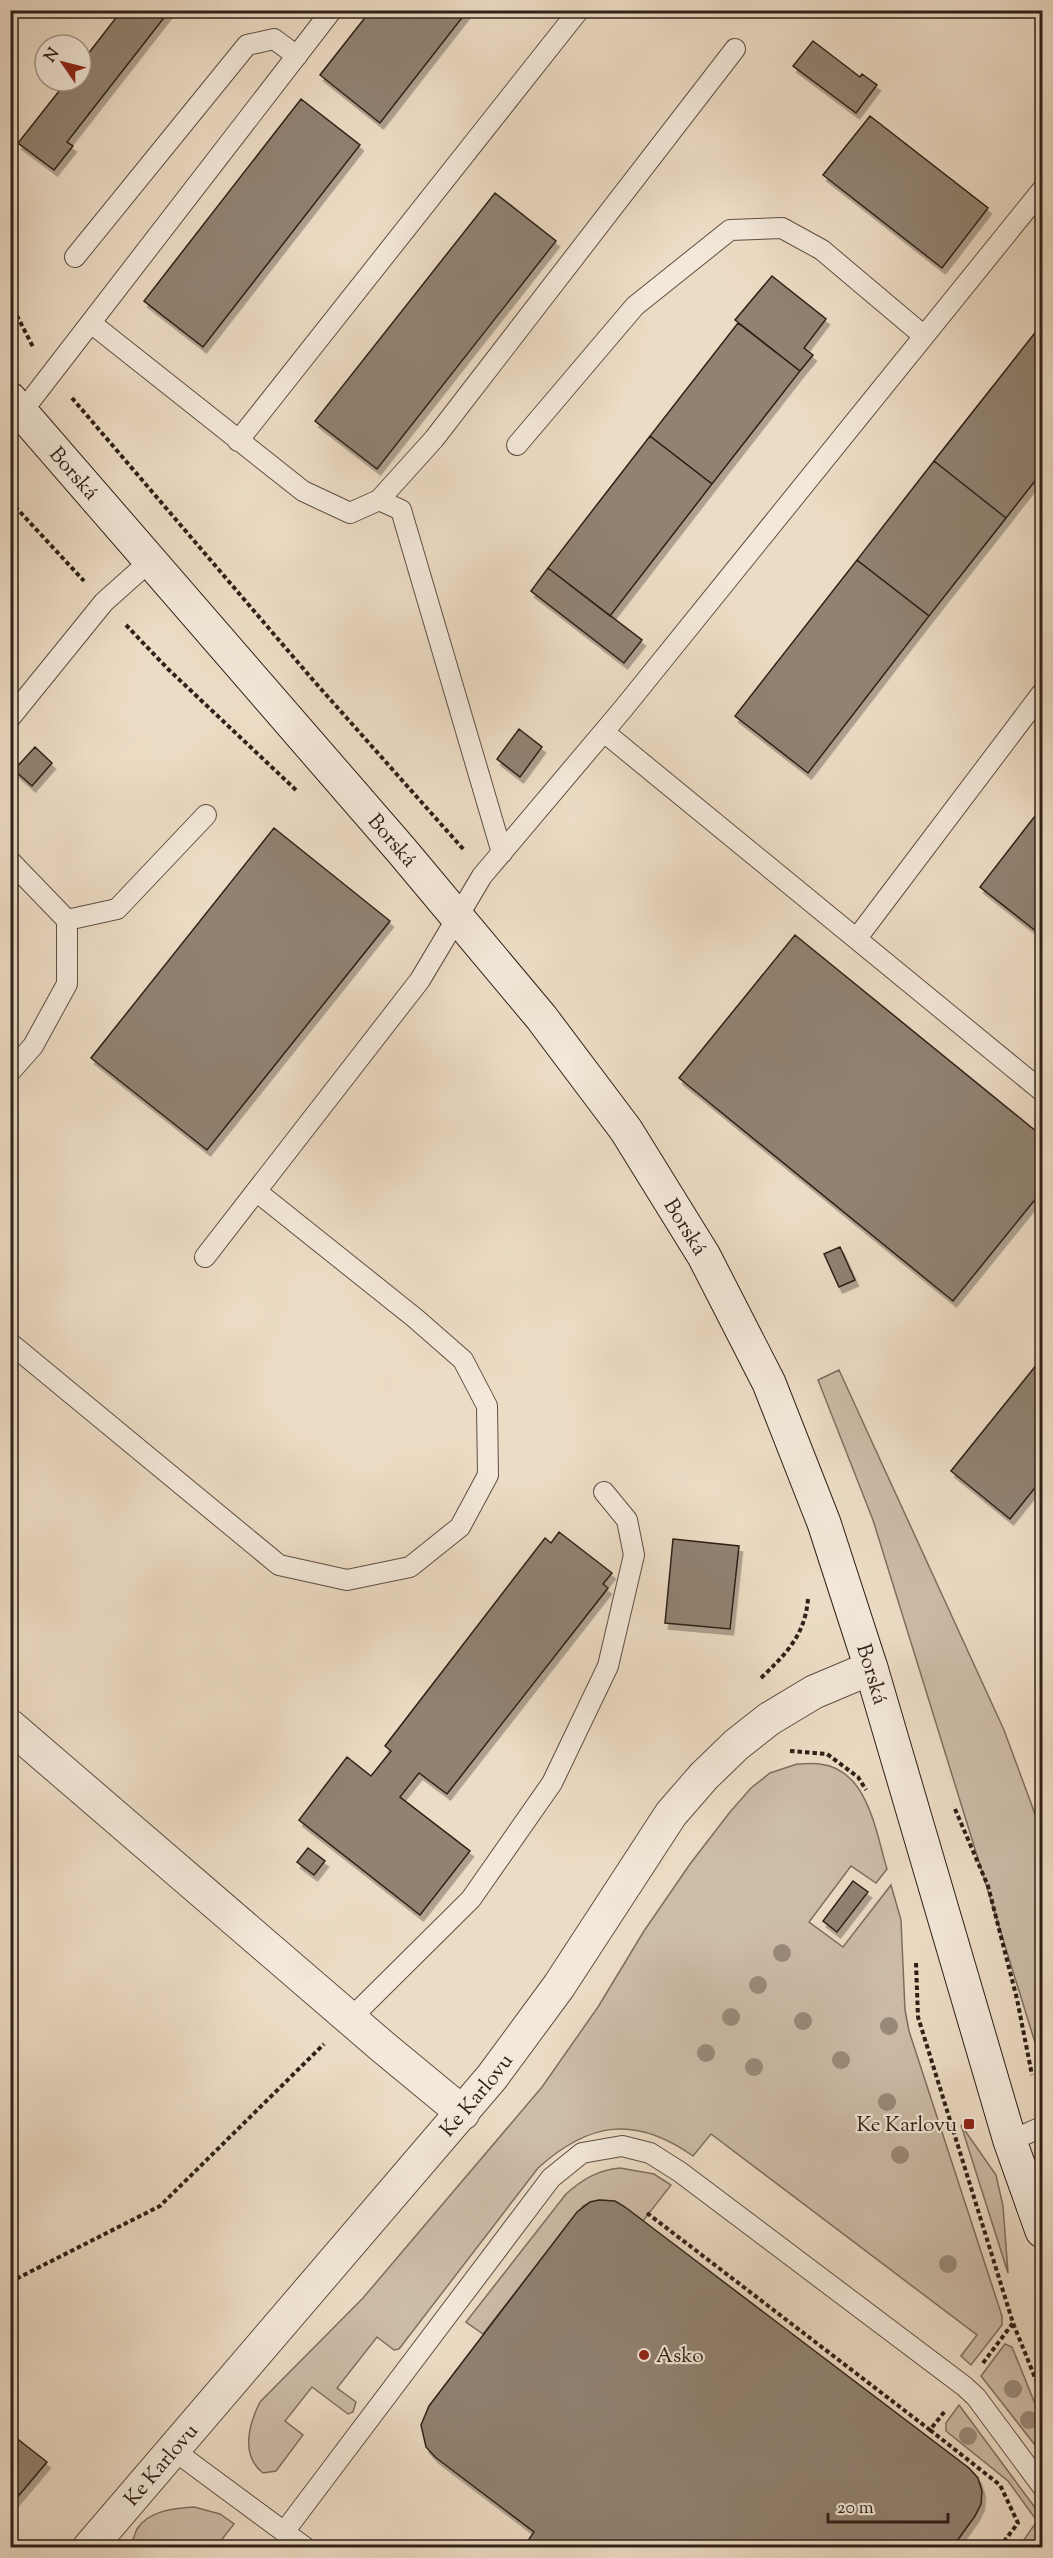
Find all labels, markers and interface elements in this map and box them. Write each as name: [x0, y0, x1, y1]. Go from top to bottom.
north arrow: [33, 33, 93, 93]
text: N: [40, 44, 66, 68]
street label: Borská: [41, 441, 105, 508]
street label: Borská: [359, 808, 423, 875]
street label: Borská: [655, 1194, 713, 1262]
street label: Borská: [847, 1640, 894, 1709]
street label: Ke Karlovu: [434, 2048, 521, 2144]
place label: Ke Karlovu: [856, 2111, 957, 2141]
marker: Ke Karlovu: [962, 2117, 976, 2131]
place label: Asko: [656, 2342, 704, 2372]
marker: Asko: [637, 2348, 651, 2362]
street label: Ke Karlovu: [118, 2418, 206, 2514]
scale bar: [828, 2486, 948, 2524]
text: 20 m: [837, 2496, 874, 2522]

